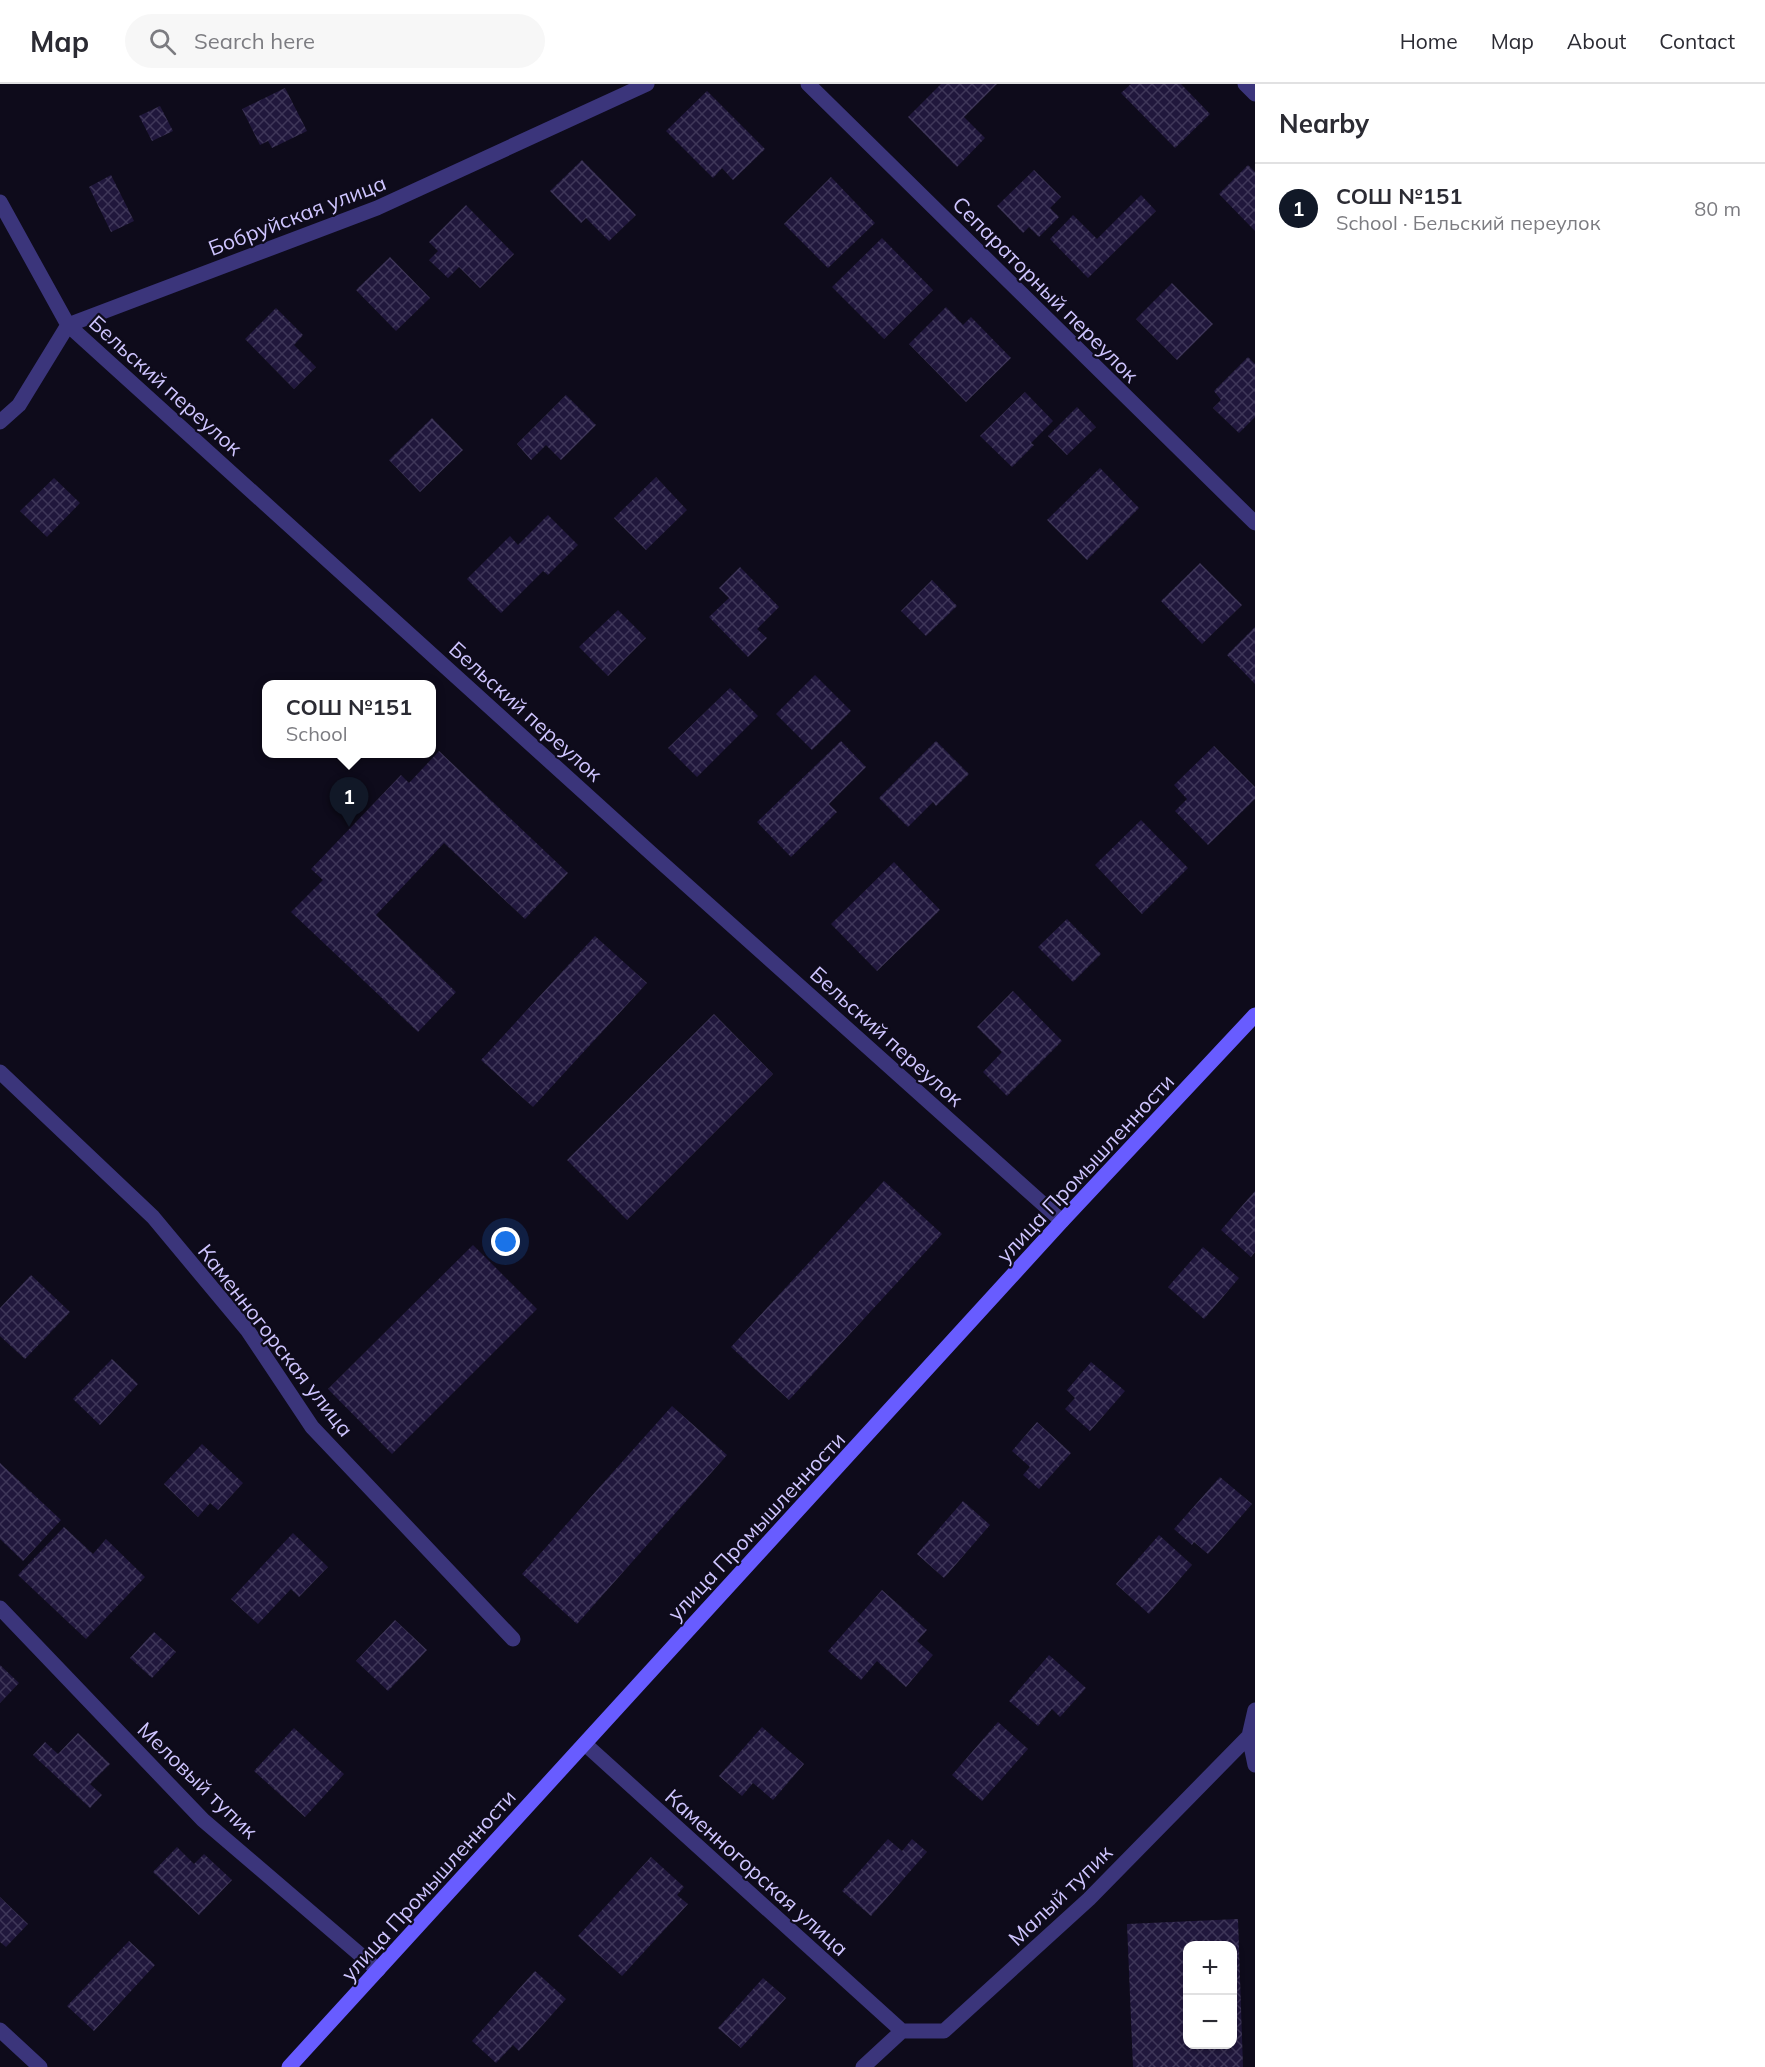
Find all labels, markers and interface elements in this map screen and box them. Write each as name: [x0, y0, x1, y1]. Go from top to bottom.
search box: [125, 14, 545, 68]
text: Map: [30, 24, 89, 59]
icon: search: [146, 25, 179, 58]
text: Search here: [194, 27, 315, 55]
text: Home: [1400, 28, 1458, 54]
text: Map: [1491, 28, 1534, 54]
text: About: [1567, 28, 1626, 54]
text: Contact: [1659, 28, 1735, 54]
text: Nearby: [1279, 107, 1369, 140]
street label: Бобруйская улица: [205, 169, 389, 261]
text: СОШ №151: [1336, 182, 1462, 210]
street label: Сепараторный переулок: [948, 191, 1145, 388]
text: 1: [1293, 196, 1305, 221]
text: 80 m: [1694, 196, 1741, 221]
text: School · Бельский переулок: [1336, 210, 1600, 235]
street label: Бельский переулок: [84, 309, 248, 461]
street label: Бельский переулок: [444, 635, 608, 787]
popup: [262, 680, 436, 758]
text: СОШ №151: [286, 693, 412, 721]
text: School: [286, 721, 347, 746]
pin: 1: [330, 778, 368, 827]
street label: Бельский переулок: [805, 960, 969, 1112]
street label: улица Промышленности: [991, 1068, 1179, 1268]
your location: [491, 1227, 520, 1256]
street label: Каменногорская улица: [193, 1239, 359, 1441]
street label: улица Промышленности: [662, 1426, 850, 1626]
street label: Меловый тупик: [133, 1716, 264, 1844]
street label: Каменногорская улица: [660, 1783, 854, 1961]
street label: улица Промышленности: [335, 1784, 521, 1986]
street label: Малый тупик: [1003, 1839, 1118, 1951]
map controls: [1183, 1941, 1237, 2049]
button: +: [1183, 1941, 1237, 1995]
button: −: [1183, 1995, 1237, 2049]

